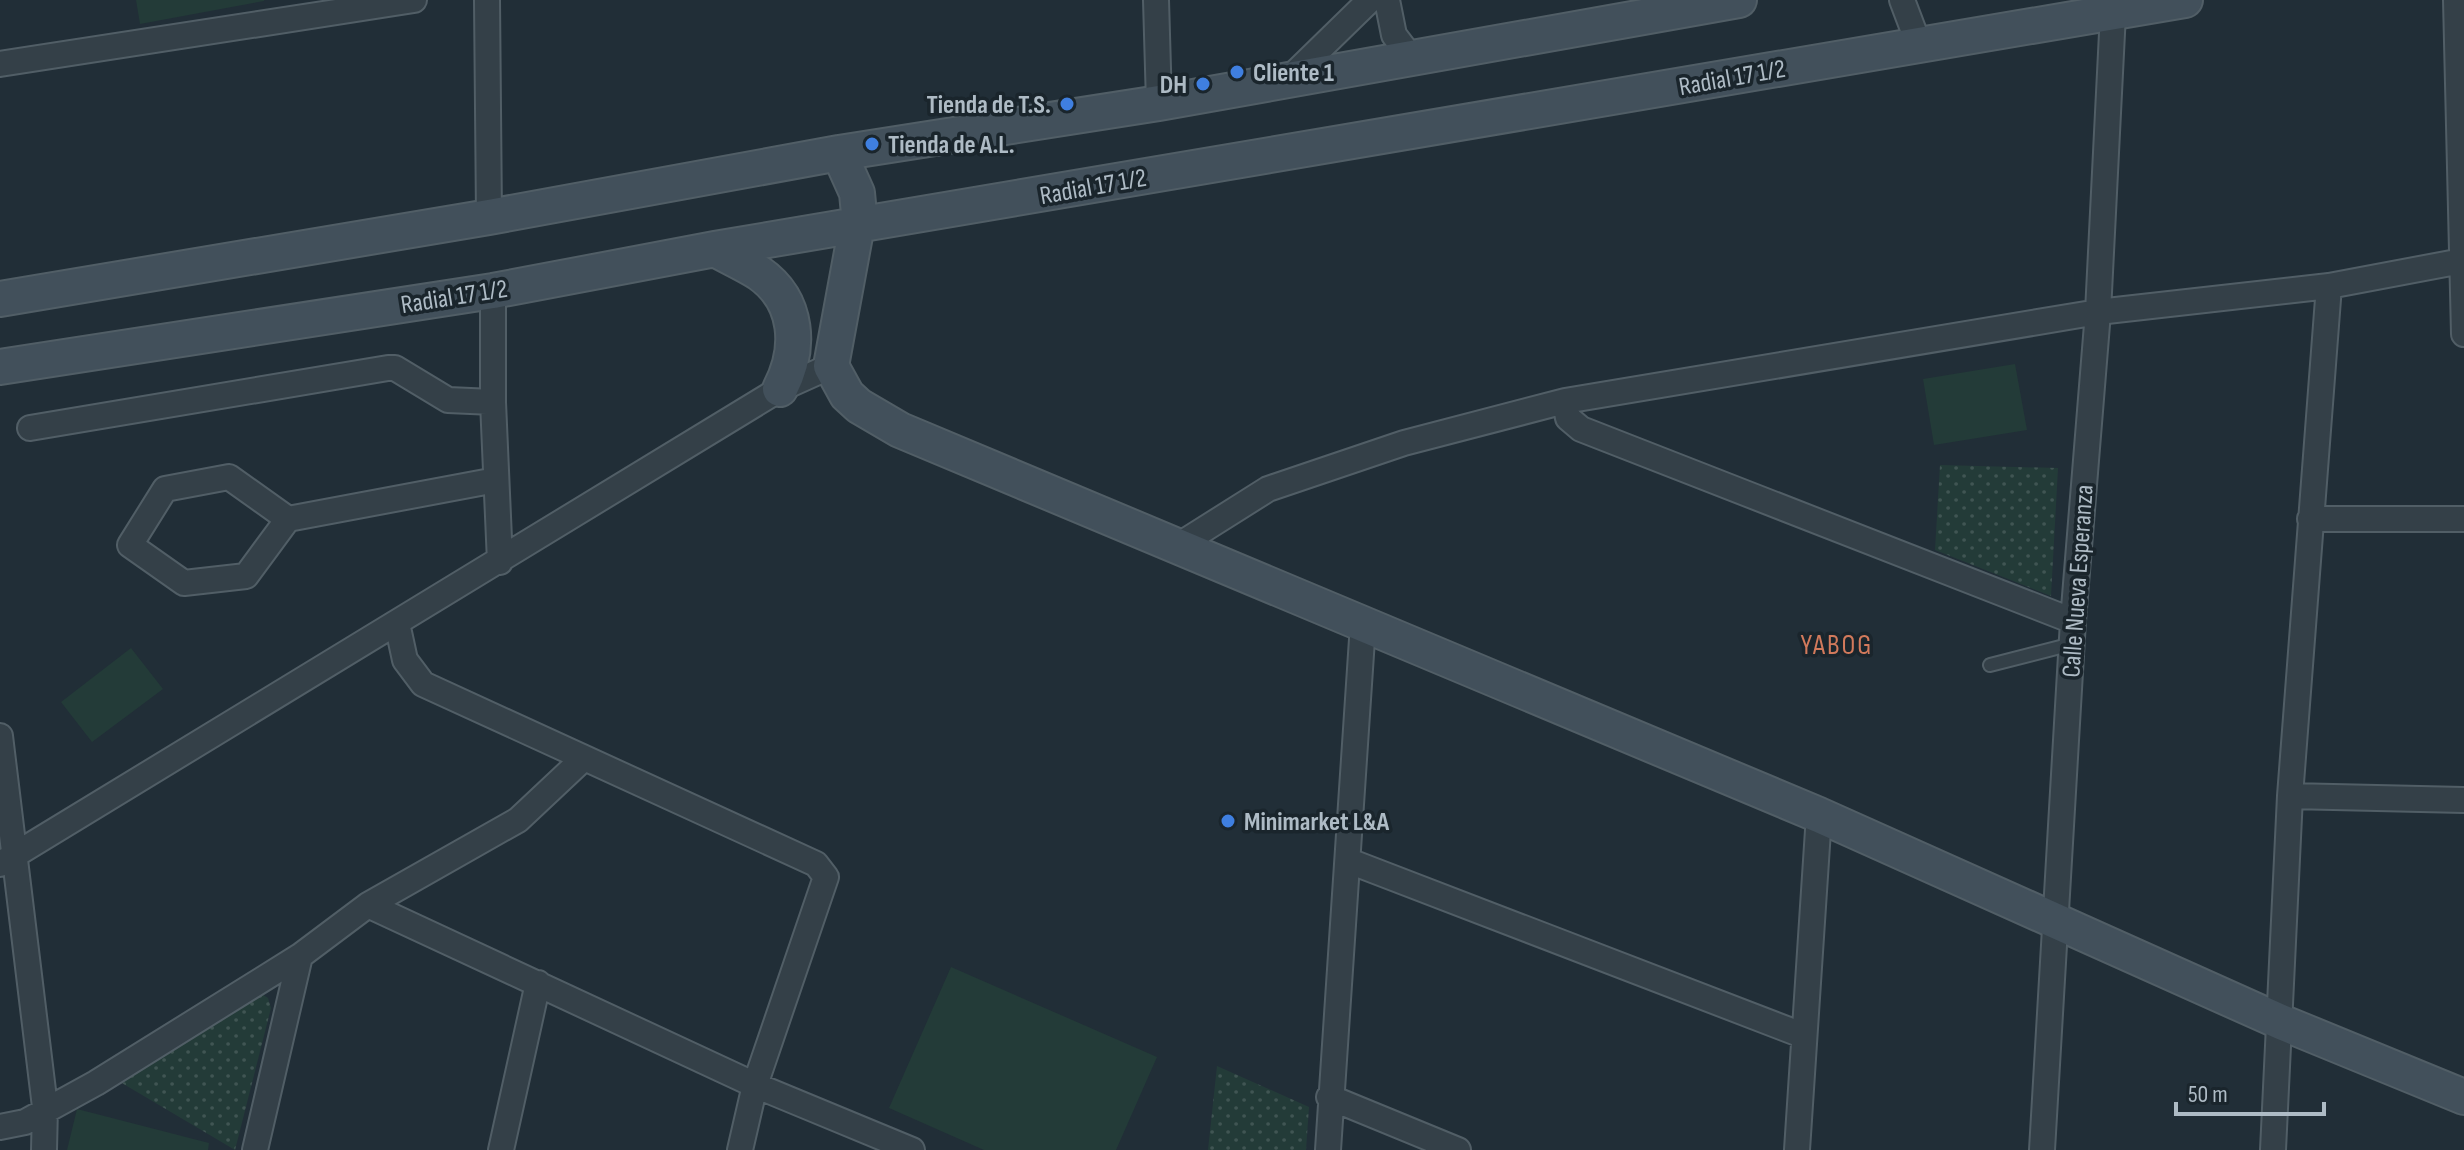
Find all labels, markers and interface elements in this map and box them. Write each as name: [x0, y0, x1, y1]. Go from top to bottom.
street label: Radial 17 1/2: [1677, 54, 1788, 103]
place label: Cliente 1: [1253, 58, 1334, 89]
marker: Cliente 1: [1228, 63, 1246, 81]
place label: DH: [1160, 70, 1187, 101]
marker: DH: [1194, 75, 1212, 93]
place label: Tienda de T.S.: [927, 90, 1051, 121]
marker: Tienda de T.S.: [1058, 95, 1076, 113]
place label: Tienda de A.L.: [888, 130, 1015, 161]
marker: Tienda de A.L.: [863, 135, 881, 153]
street label: Radial 17 1/2: [1038, 163, 1149, 212]
street label: Radial 17 1/2: [399, 274, 510, 321]
street label: Calle Nueva Esperanza: [2056, 484, 2101, 679]
district label: YABOG: [1801, 629, 1873, 662]
place label: Minimarket L&A: [1244, 807, 1390, 838]
marker: Minimarket L&A: [1219, 812, 1237, 830]
scale bar: [2176, 1066, 2324, 1116]
text: 50 m: [2188, 1080, 2228, 1109]

